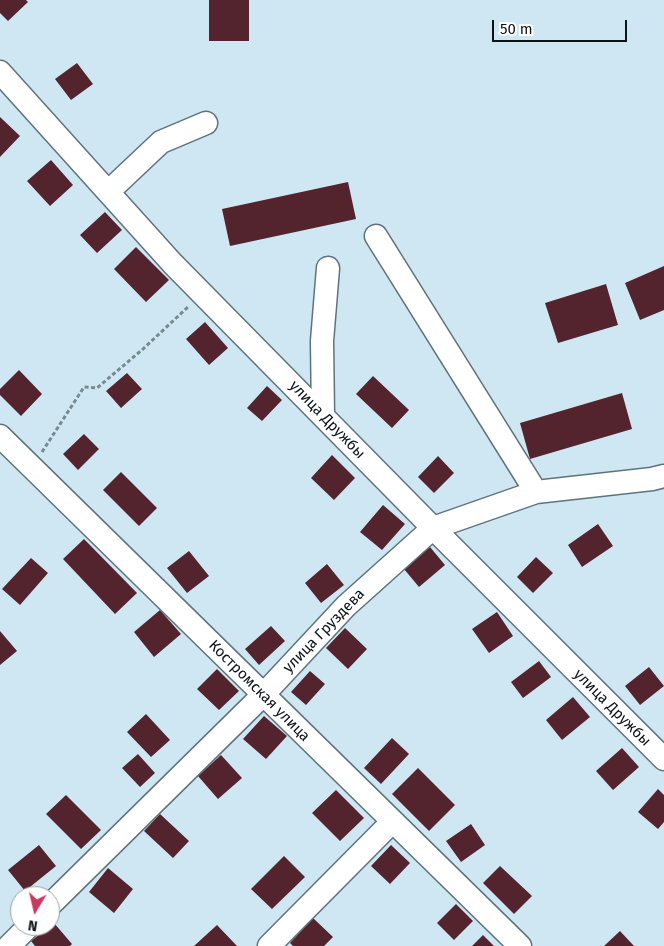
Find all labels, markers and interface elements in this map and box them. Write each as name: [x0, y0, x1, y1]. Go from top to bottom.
scale bar: [494, 10, 629, 42]
text: 50 m: [500, 20, 533, 38]
street label: улица Дружбы: [285, 377, 369, 463]
street label: улица Груздева: [279, 585, 369, 677]
street label: Костромская улица: [205, 637, 313, 745]
street label: улица Дружбы: [570, 666, 654, 750]
north arrow: [10, 886, 60, 936]
text: N: [27, 916, 39, 934]

